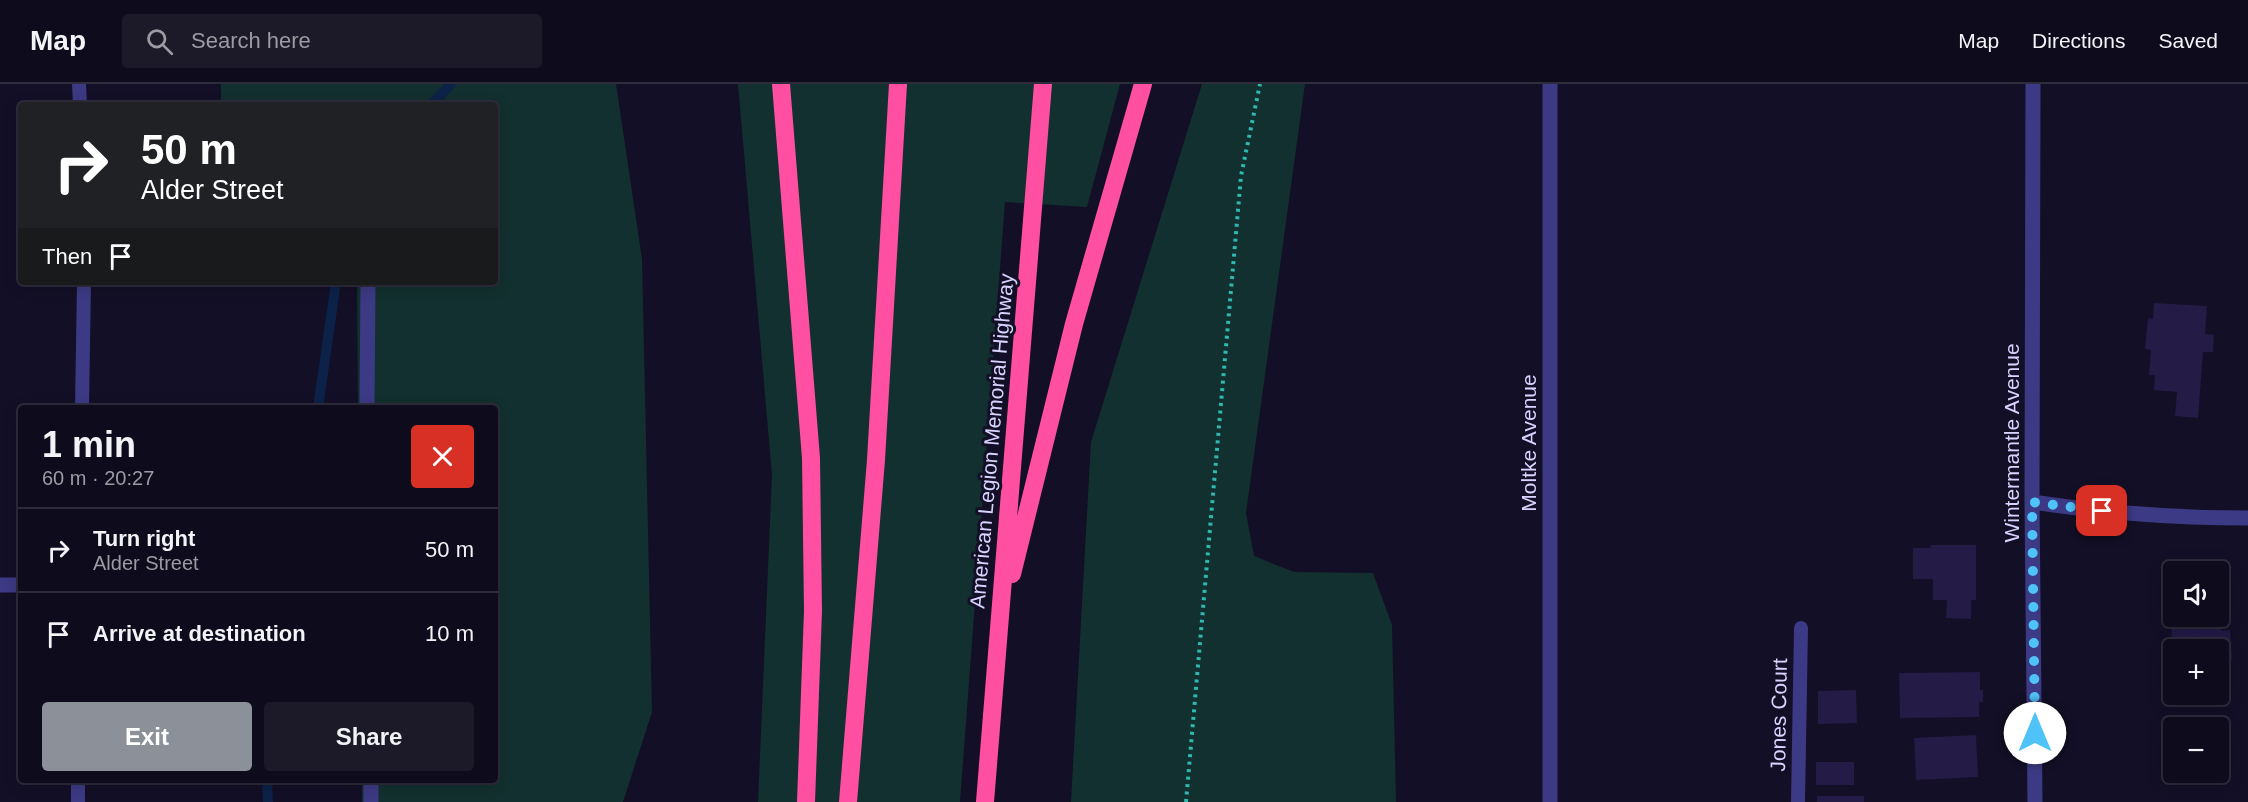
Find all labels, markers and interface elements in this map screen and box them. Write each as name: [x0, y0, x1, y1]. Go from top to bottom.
search box: [122, 14, 542, 68]
text: Map: [30, 25, 86, 56]
icon: search: [143, 25, 176, 58]
text: Search here: [191, 28, 311, 53]
text: Map: [1958, 29, 1999, 52]
text: Directions: [2032, 29, 2125, 52]
text: Saved: [2158, 29, 2218, 52]
icon: right: [42, 126, 120, 204]
text: 50 m: [141, 126, 237, 173]
text: Alder Street: [141, 175, 284, 205]
icon: arrive: [104, 240, 137, 273]
text: Then: [42, 244, 92, 269]
street label: American Legion Memorial Highway: [965, 272, 1018, 609]
street label: Wintermantle Avenue: [2000, 343, 2023, 543]
street label: Moltke Avenue: [1517, 374, 1540, 512]
text: 1 min: [42, 424, 136, 465]
button: close: [411, 425, 474, 488]
text: 60 m · 20:27: [42, 467, 154, 489]
pin: [2076, 485, 2127, 536]
icon: arrive: [2085, 494, 2118, 527]
text: Turn right: [93, 526, 195, 551]
icon: right: [42, 534, 75, 567]
text: 50 m: [425, 537, 474, 562]
text: Alder Street: [93, 552, 199, 574]
map controls: [2163, 561, 2229, 783]
button: sound: [2163, 561, 2229, 627]
icon: arrive: [42, 618, 75, 651]
text: Arrive at destination: [93, 621, 306, 646]
text: 10 m: [425, 621, 474, 646]
button: +: [2163, 639, 2229, 705]
street label: Jones Court: [1766, 658, 1791, 772]
position arrow: [2003, 701, 2067, 765]
button: Exit: [42, 702, 252, 771]
button: Share: [264, 702, 474, 771]
button: −: [2163, 717, 2229, 783]

